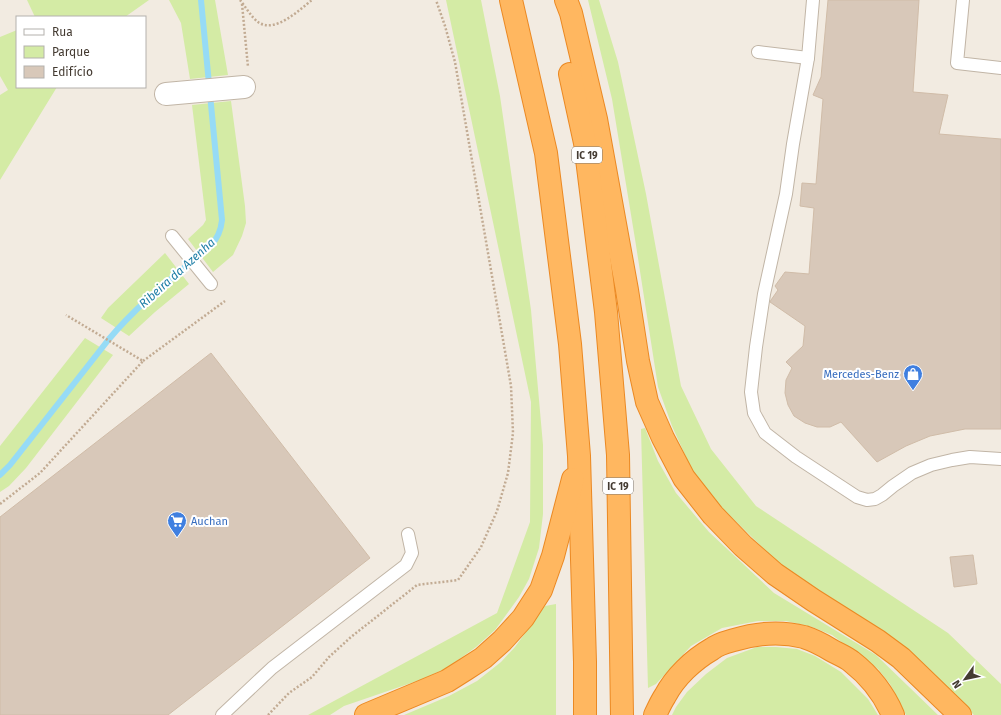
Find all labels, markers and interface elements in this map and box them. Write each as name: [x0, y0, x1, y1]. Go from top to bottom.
legend: [16, 16, 146, 88]
text: Rua: [52, 25, 73, 39]
text: Parque: [52, 45, 90, 59]
text: Edifício: [52, 65, 93, 79]
road number: IC 19: [572, 147, 602, 163]
water label: Ribeira da Azenha: [136, 235, 218, 311]
shop icon: Mercedes-Benz: [902, 363, 924, 391]
place label: Mercedes-Benz: [824, 368, 899, 381]
road number: IC 19: [603, 478, 633, 494]
supermarket icon: Auchan: [166, 510, 188, 538]
place label: Auchan: [191, 515, 228, 528]
north arrow: [945, 659, 985, 699]
text: N: [950, 678, 964, 691]

